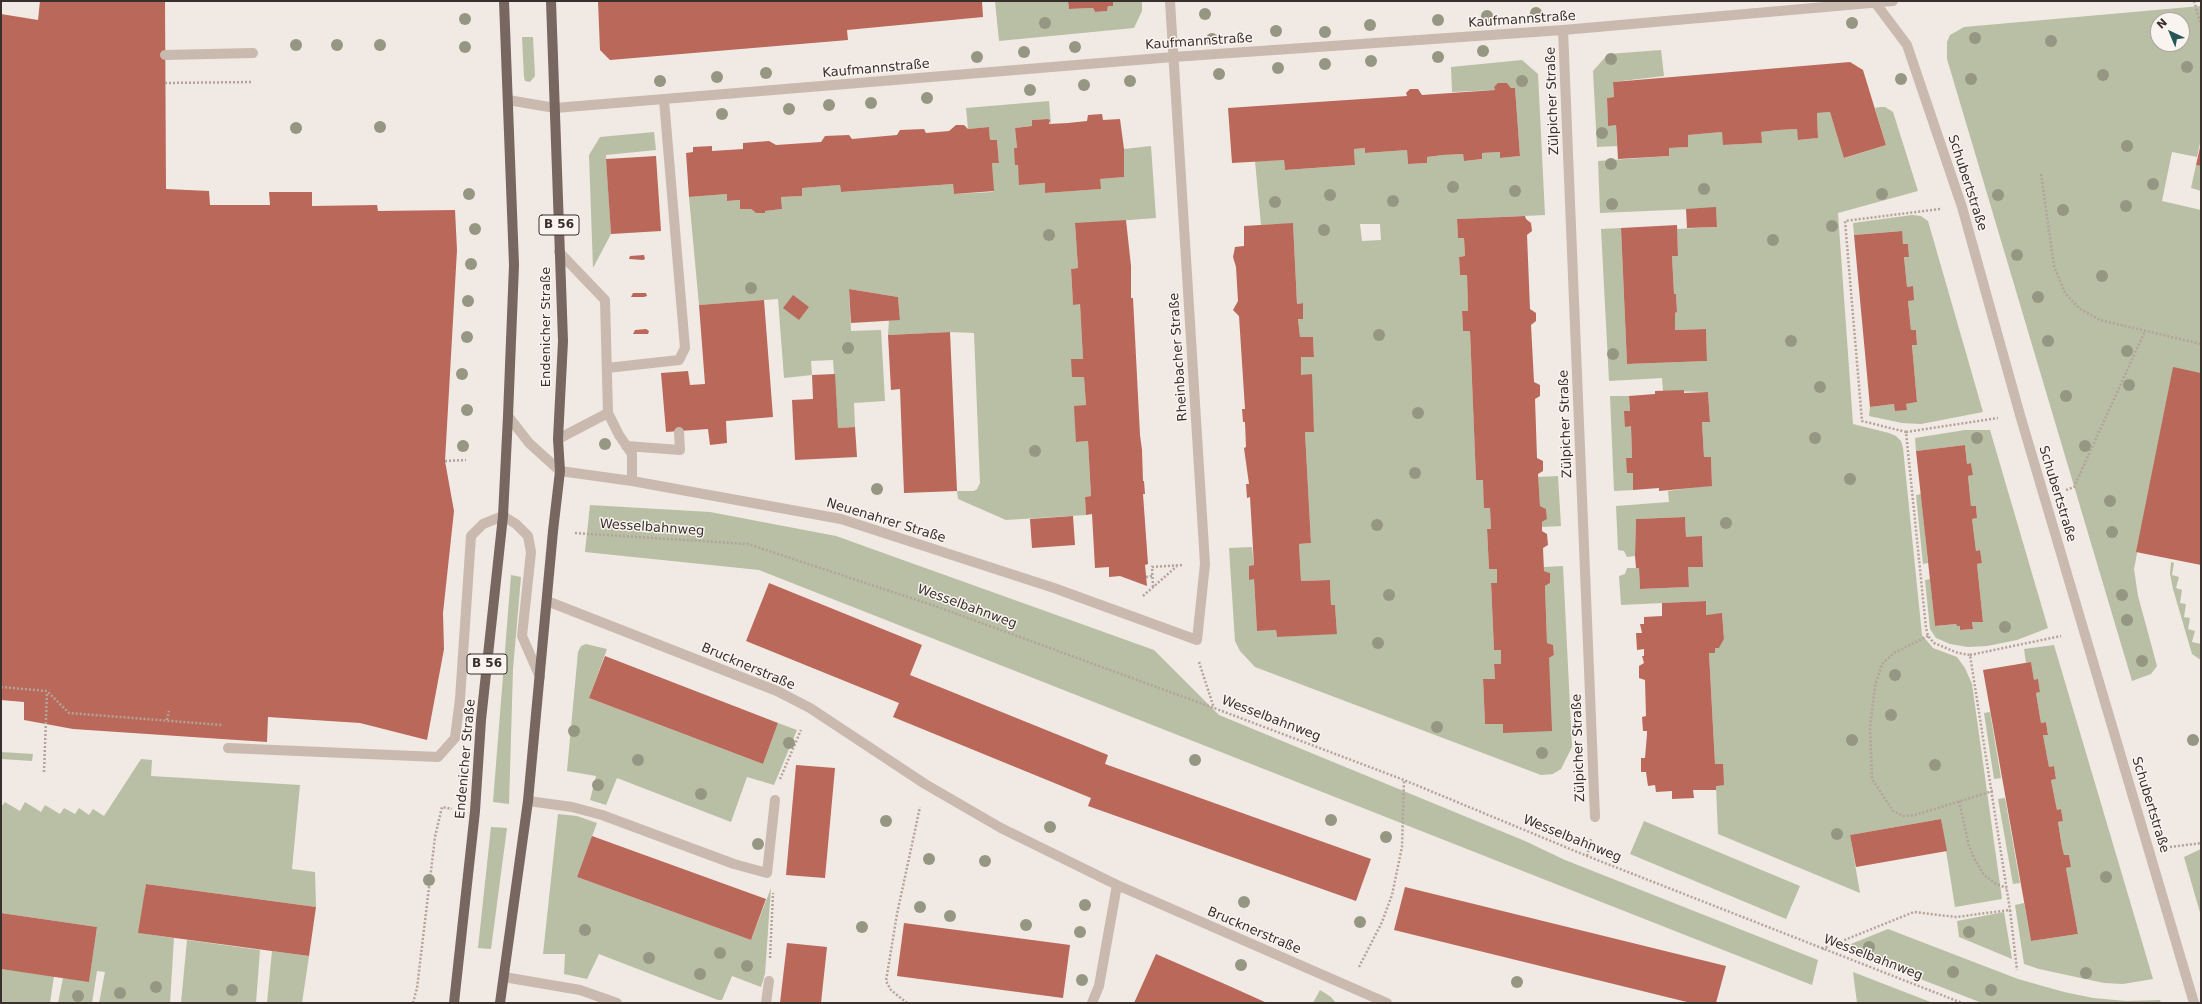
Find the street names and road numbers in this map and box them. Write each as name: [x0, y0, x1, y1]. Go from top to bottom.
street label: Kaufmannstraße: [1468, 8, 1576, 32]
street label: Kaufmannstraße: [1145, 30, 1253, 54]
street label: Zülpicher Straße: [1543, 47, 1563, 155]
street label: Kaufmannstraße: [822, 57, 930, 81]
street label: Schubertstraße: [1944, 133, 1990, 233]
road number: B 56: [539, 215, 579, 235]
street label: Endenicher Straße: [539, 267, 555, 387]
street label: Rheinbacher Straße: [1167, 292, 1191, 422]
street label: Zülpicher Straße: [1556, 370, 1576, 478]
street label: Schubertstraße: [2035, 444, 2079, 544]
street label: Neuenahrer Straße: [825, 495, 947, 547]
street label: Wesselbahnweg: [599, 517, 705, 539]
street label: Wesselbahnweg: [915, 582, 1019, 632]
street label: Brucknerstraße: [699, 640, 797, 694]
road number: B 56: [467, 654, 507, 674]
street label: Wesselbahnweg: [1219, 693, 1323, 745]
street label: Zülpicher Straße: [1569, 694, 1589, 802]
street label: Endenicher Straße: [453, 698, 479, 820]
street label: Schubertstraße: [2128, 755, 2172, 855]
street label: Wesselbahnweg: [1520, 812, 1624, 866]
street label: Brucknerstraße: [1205, 904, 1303, 958]
street label: Wesselbahnweg: [1821, 932, 1925, 984]

